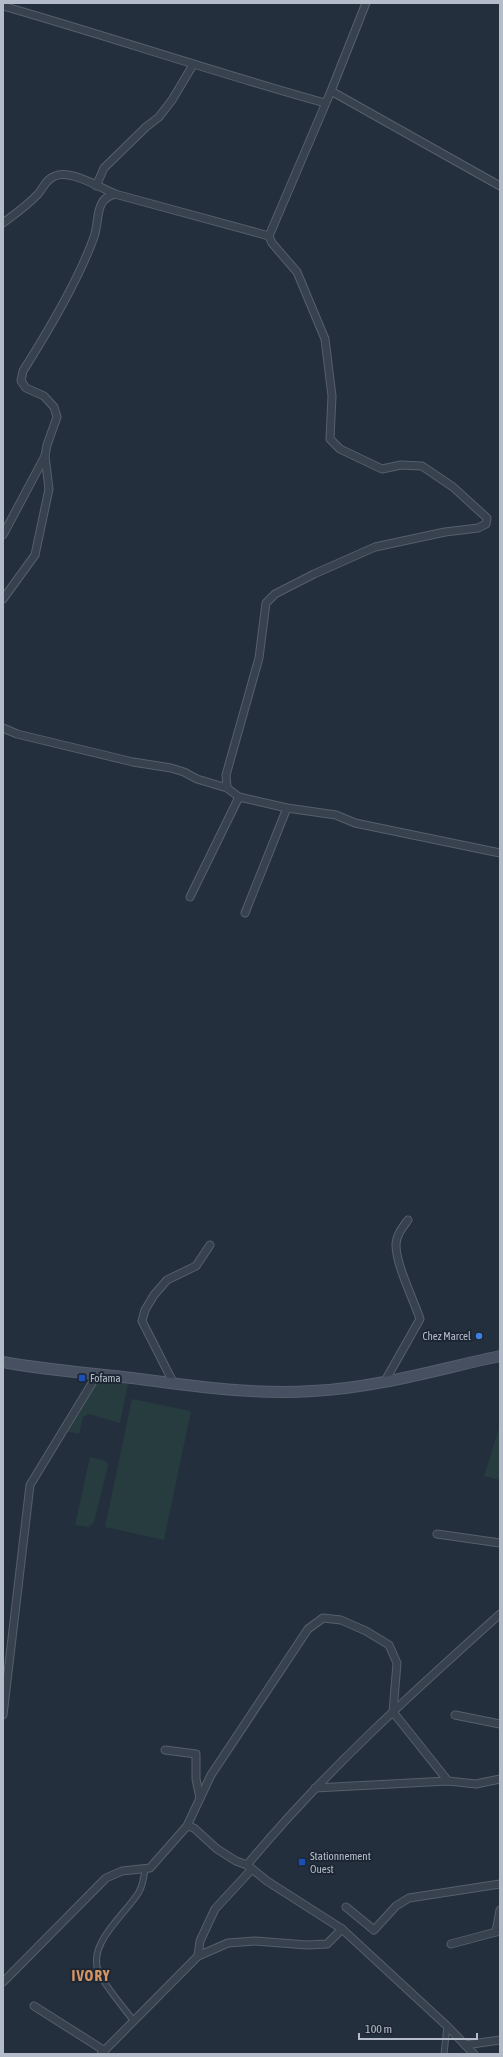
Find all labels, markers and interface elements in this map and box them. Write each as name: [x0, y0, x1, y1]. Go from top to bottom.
place label: Chez Marcel: [423, 1330, 471, 1342]
marker: Chez Marcel: [474, 1331, 484, 1341]
place label: Fofama: [90, 1372, 121, 1384]
marker: Fofama: [77, 1373, 87, 1383]
place label: Stationnement Ouest: [310, 1850, 371, 1875]
marker: Stationnement Ouest: [297, 1857, 307, 1867]
district label: IVORY: [72, 1967, 110, 1984]
scale bar: [359, 2015, 477, 2041]
text: 100 m: [365, 2022, 392, 2036]

